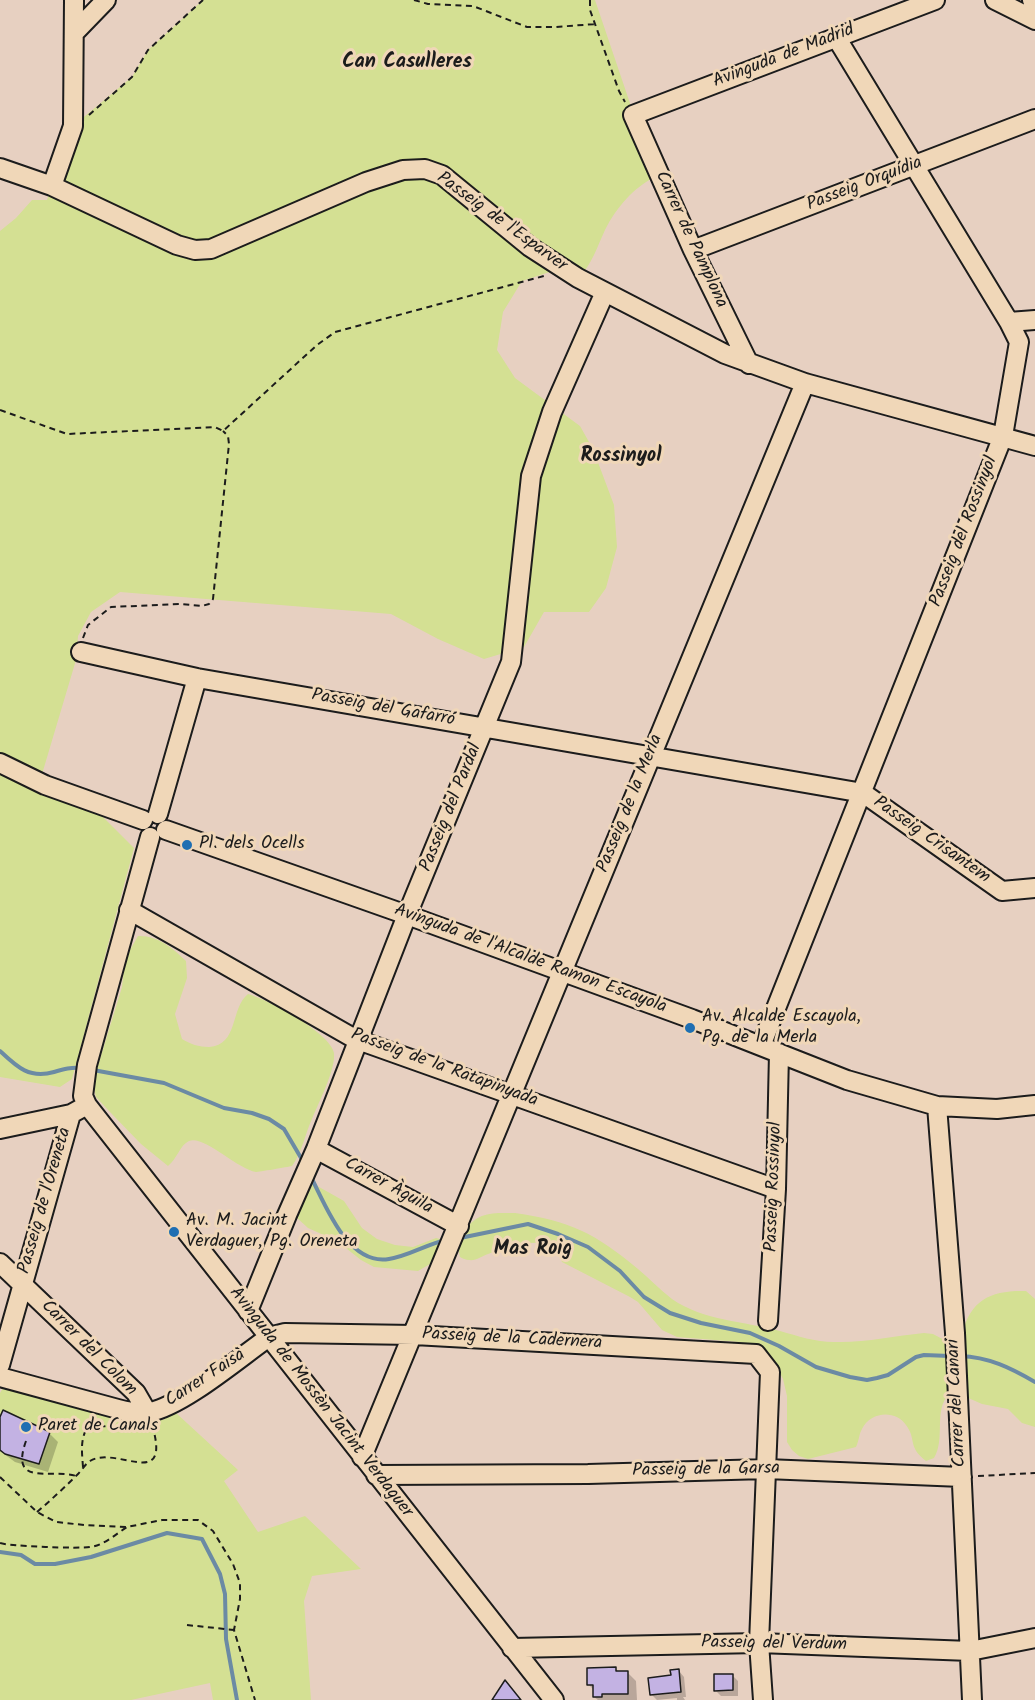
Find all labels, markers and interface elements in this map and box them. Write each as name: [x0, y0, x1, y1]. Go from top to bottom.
street label: Avinguda de Madrid: [710, 20, 858, 94]
district label: Can Casulleres: [342, 52, 472, 76]
street label: Passeig Orquídia: [804, 153, 926, 217]
street label: Passeig de l'Esparver: [432, 168, 570, 278]
street label: Carrer de Pamplona: [649, 168, 731, 312]
district label: Rossinyol: [581, 446, 661, 470]
street label: Passeig del Rossinyol: [926, 454, 1004, 610]
street label: Passeig del Gafarró: [310, 686, 456, 732]
street label: Passeig de la Merla: [593, 732, 669, 876]
street label: Passeig del Pardal: [416, 741, 488, 875]
street label: Passeig Crisantem: [868, 793, 994, 889]
place label: Pl. dels Ocells: [199, 834, 305, 856]
marker: Pl. dels Ocells: [180, 838, 194, 852]
street label: Avinguda de l'Alcalde Ramon Escayola: [391, 901, 669, 1019]
place label: Av. Alcalde Escayola, Pg. de la Merla: [702, 1007, 861, 1050]
marker: Av. Alcalde Escayola, Pg. de la Merla: [683, 1021, 697, 1035]
street label: Passeig de la Ratapinyada: [348, 1025, 540, 1113]
street label: Passeig Rossinyol: [762, 1121, 788, 1253]
street label: Passeig de l'Oreneta: [15, 1125, 77, 1277]
street label: Carrer Àguila: [340, 1154, 436, 1220]
place label: Av. M. Jacint Verdaguer, Pg. Oreneta: [186, 1211, 358, 1254]
marker: Av. M. Jacint Verdaguer, Pg. Oreneta: [167, 1225, 181, 1239]
district label: Mas Roig: [494, 1239, 572, 1263]
street label: Avinguda de Mossèn Jacint Verdaguer: [223, 1284, 417, 1522]
street label: Carrer del Colom: [35, 1296, 141, 1402]
street label: Passeig de la Cadernera: [421, 1324, 603, 1356]
street label: Carrer del Canari: [944, 1338, 972, 1468]
street label: Carrer Faisà: [162, 1345, 250, 1413]
place label: Paret de Canals: [38, 1416, 158, 1438]
marker: Paret de Canals: [19, 1420, 33, 1434]
street label: Passeig de la Garsa: [632, 1459, 780, 1483]
street label: Passeig del Verdum: [701, 1633, 847, 1657]

